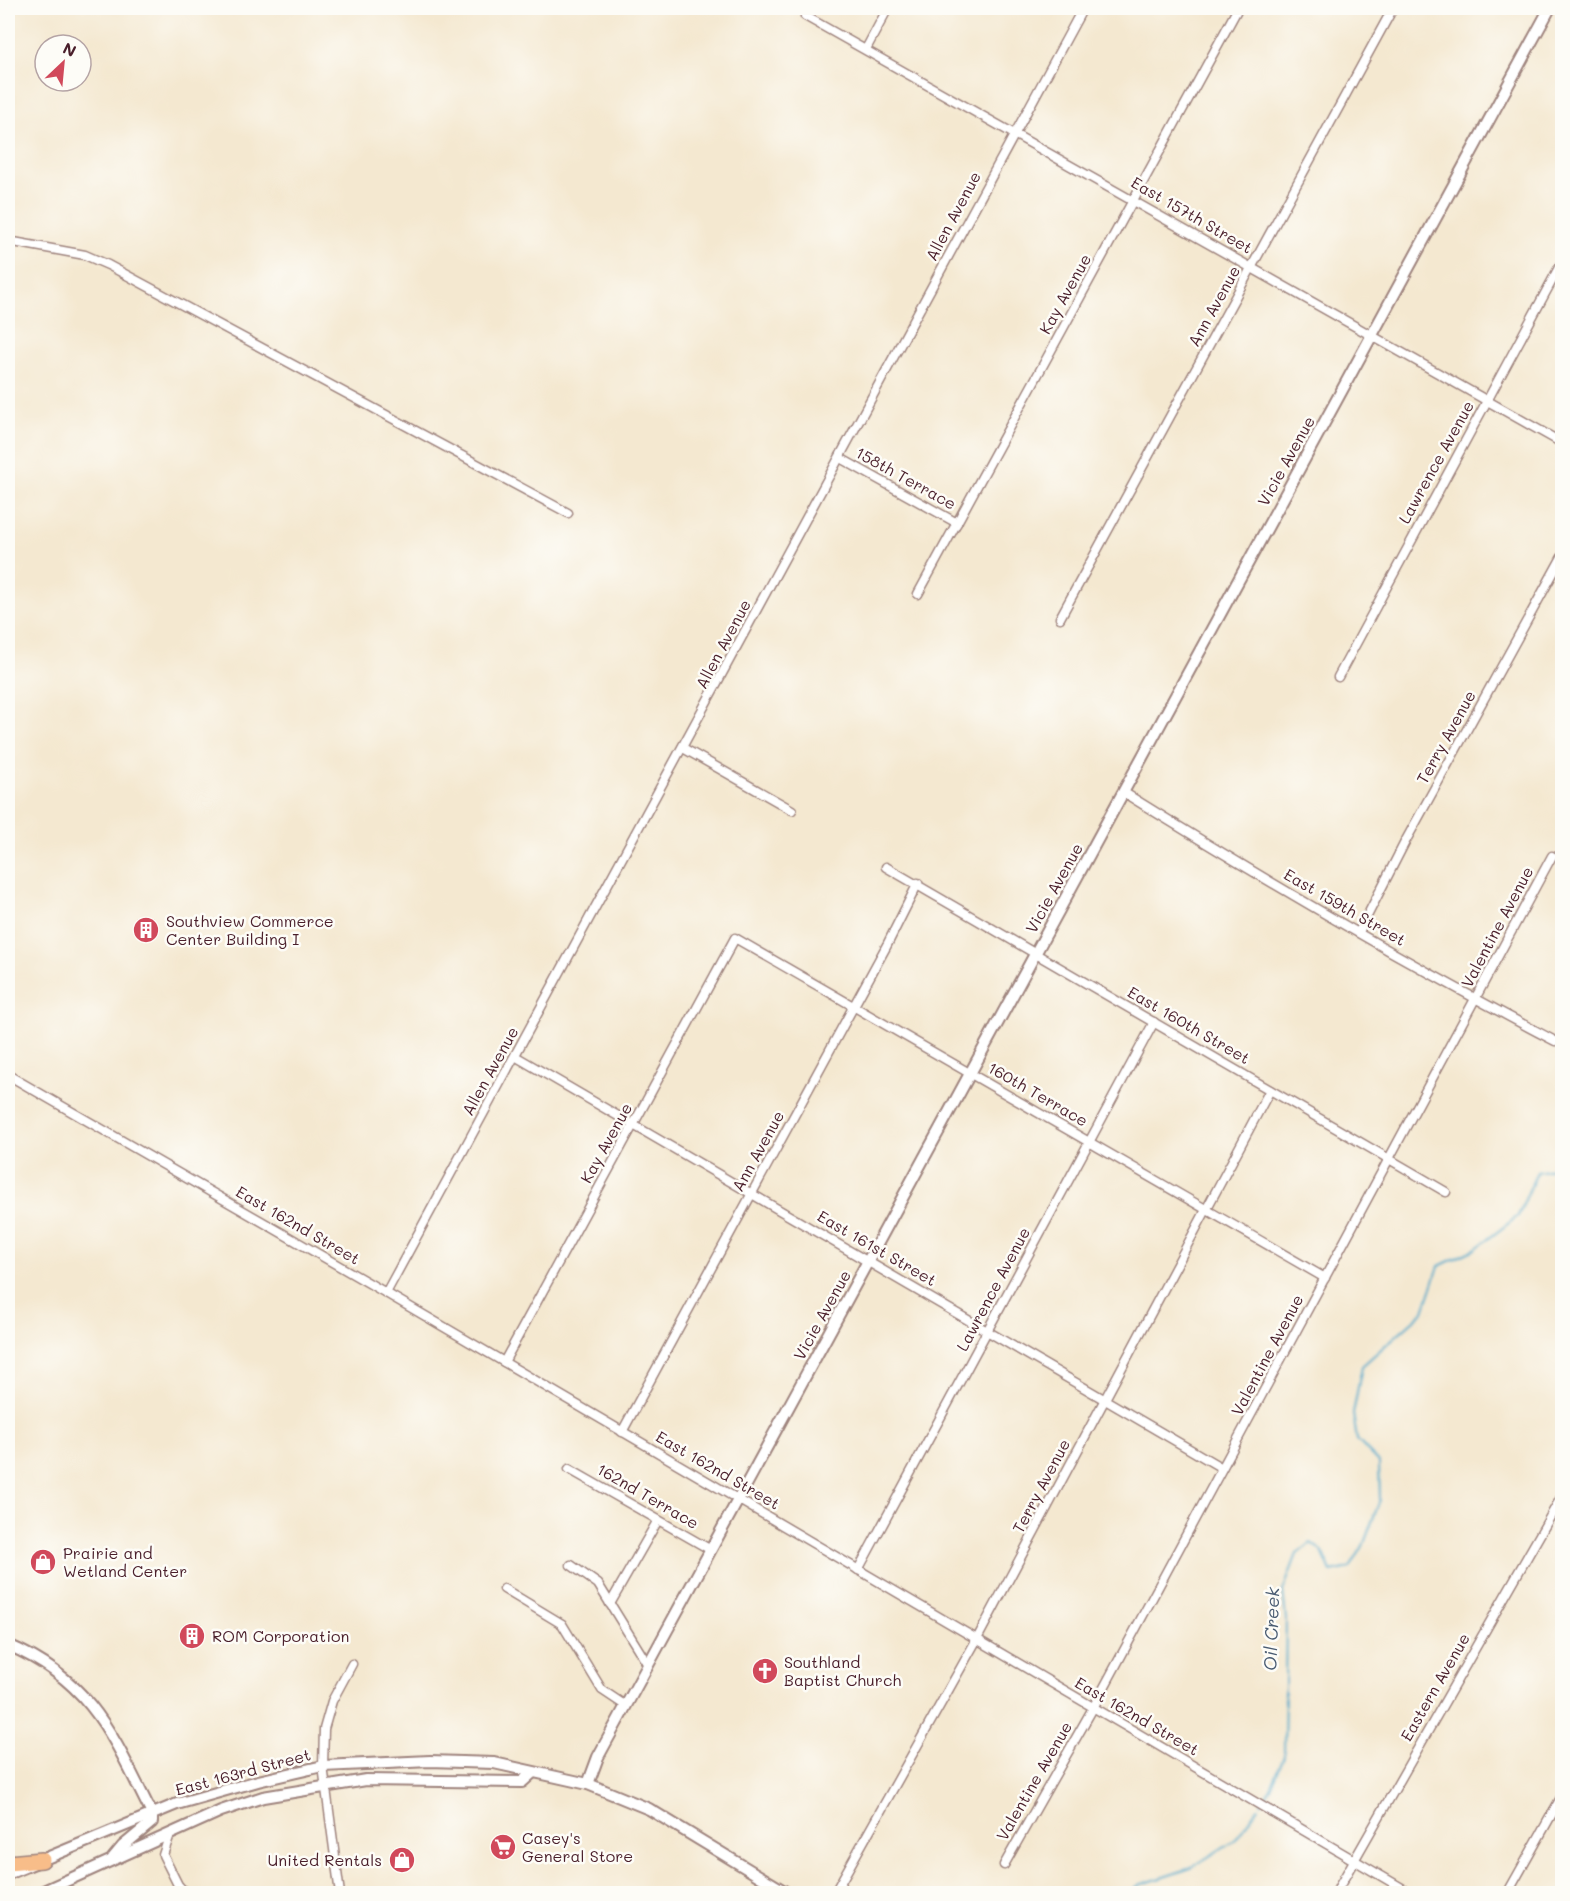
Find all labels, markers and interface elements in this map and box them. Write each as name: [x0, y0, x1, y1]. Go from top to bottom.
north arrow: [33, 33, 93, 93]
text: N: [60, 37, 80, 61]
street label: Allen Avenue: [920, 167, 985, 264]
street label: East 157th Street: [1128, 171, 1257, 258]
street label: Kay Avenue: [1034, 250, 1095, 338]
street label: Ann Avenue: [1183, 262, 1244, 350]
street label: Lawrence Avenue: [1393, 397, 1478, 527]
street label: Vicie Avenue: [1252, 412, 1319, 510]
street label: 158th Terrace: [852, 441, 960, 514]
street label: Allen Avenue: [690, 595, 755, 692]
street label: Terry Avenue: [1411, 686, 1480, 787]
street label: Vicie Avenue: [1020, 839, 1087, 937]
street label: East 159th Street: [1281, 863, 1410, 950]
street label: Valentine Avenue: [1456, 863, 1537, 991]
place label: Southview Commerce Center Building I: [166, 910, 334, 949]
building icon: Southview Commerce Center Building I: [131, 915, 161, 945]
street label: East 160th Street: [1124, 981, 1254, 1068]
street label: Allen Avenue: [457, 1023, 523, 1119]
street label: 160th Terrace: [984, 1056, 1092, 1131]
street label: Kay Avenue: [575, 1099, 636, 1187]
street label: Ann Avenue: [727, 1107, 788, 1195]
street label: East 162nd Street: [232, 1181, 364, 1269]
street label: East 161st Street: [814, 1205, 940, 1290]
street label: Lawrence Avenue: [951, 1223, 1034, 1354]
street label: Vicie Avenue: [788, 1266, 855, 1364]
street label: Valentine Avenue: [1226, 1291, 1307, 1419]
street label: East 162nd Street: [652, 1426, 784, 1514]
street label: Terry Avenue: [1007, 1435, 1074, 1536]
street label: 162nd Terrace: [594, 1458, 703, 1533]
place label: Prairie and Wetland Center: [63, 1542, 187, 1581]
shop icon: Prairie and Wetland Center: [28, 1547, 58, 1577]
water label: Oil Creek: [1258, 1586, 1284, 1671]
building icon: ROM Corporation: [177, 1621, 207, 1651]
place label: ROM Corporation: [212, 1625, 349, 1646]
street label: Eastern Avenue: [1395, 1629, 1474, 1744]
place label: Southland Baptist Church: [784, 1651, 901, 1690]
church icon: Southland Baptist Church: [750, 1656, 780, 1686]
street label: East 162nd Street: [1071, 1672, 1203, 1760]
street label: Valentine Avenue: [991, 1717, 1076, 1844]
street label: East 163rd Street: [173, 1743, 313, 1800]
place label: Casey's General Store: [522, 1827, 633, 1866]
supermarket icon: Casey's General Store: [488, 1832, 518, 1862]
shop icon: United Rentals: [387, 1845, 417, 1875]
place label: United Rentals: [268, 1849, 382, 1870]

